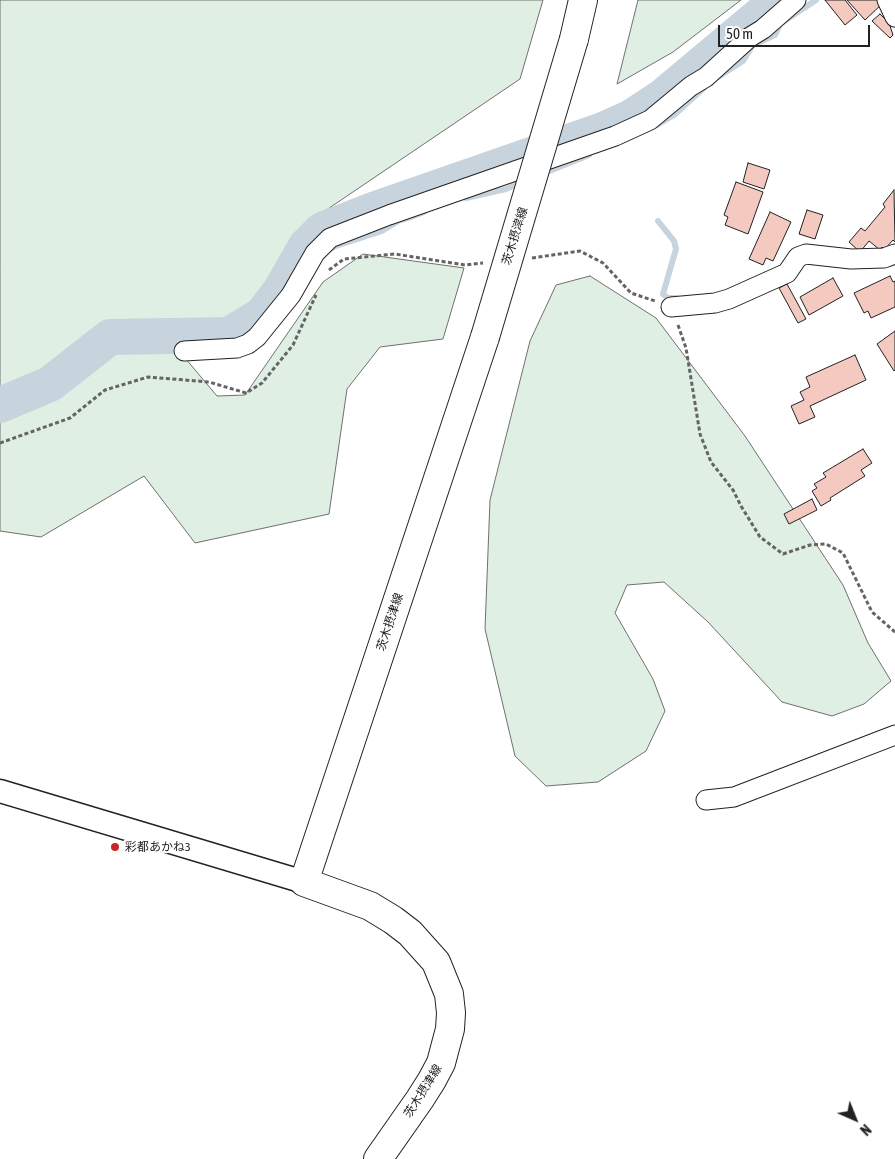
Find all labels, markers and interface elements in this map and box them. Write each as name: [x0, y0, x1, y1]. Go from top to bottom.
scale bar: [720, 15, 872, 47]
text: 50 m: [726, 25, 753, 42]
street label: 茨木摂津線: [499, 205, 531, 267]
street label: 茨木摂津線: [374, 591, 406, 653]
place label: 彩都あかね3: [125, 840, 191, 854]
marker: 彩都あかね3: [109, 841, 121, 853]
street label: 茨木摂津線: [401, 1062, 445, 1120]
north arrow: [830, 1094, 880, 1144]
text: N: [857, 1121, 874, 1138]

